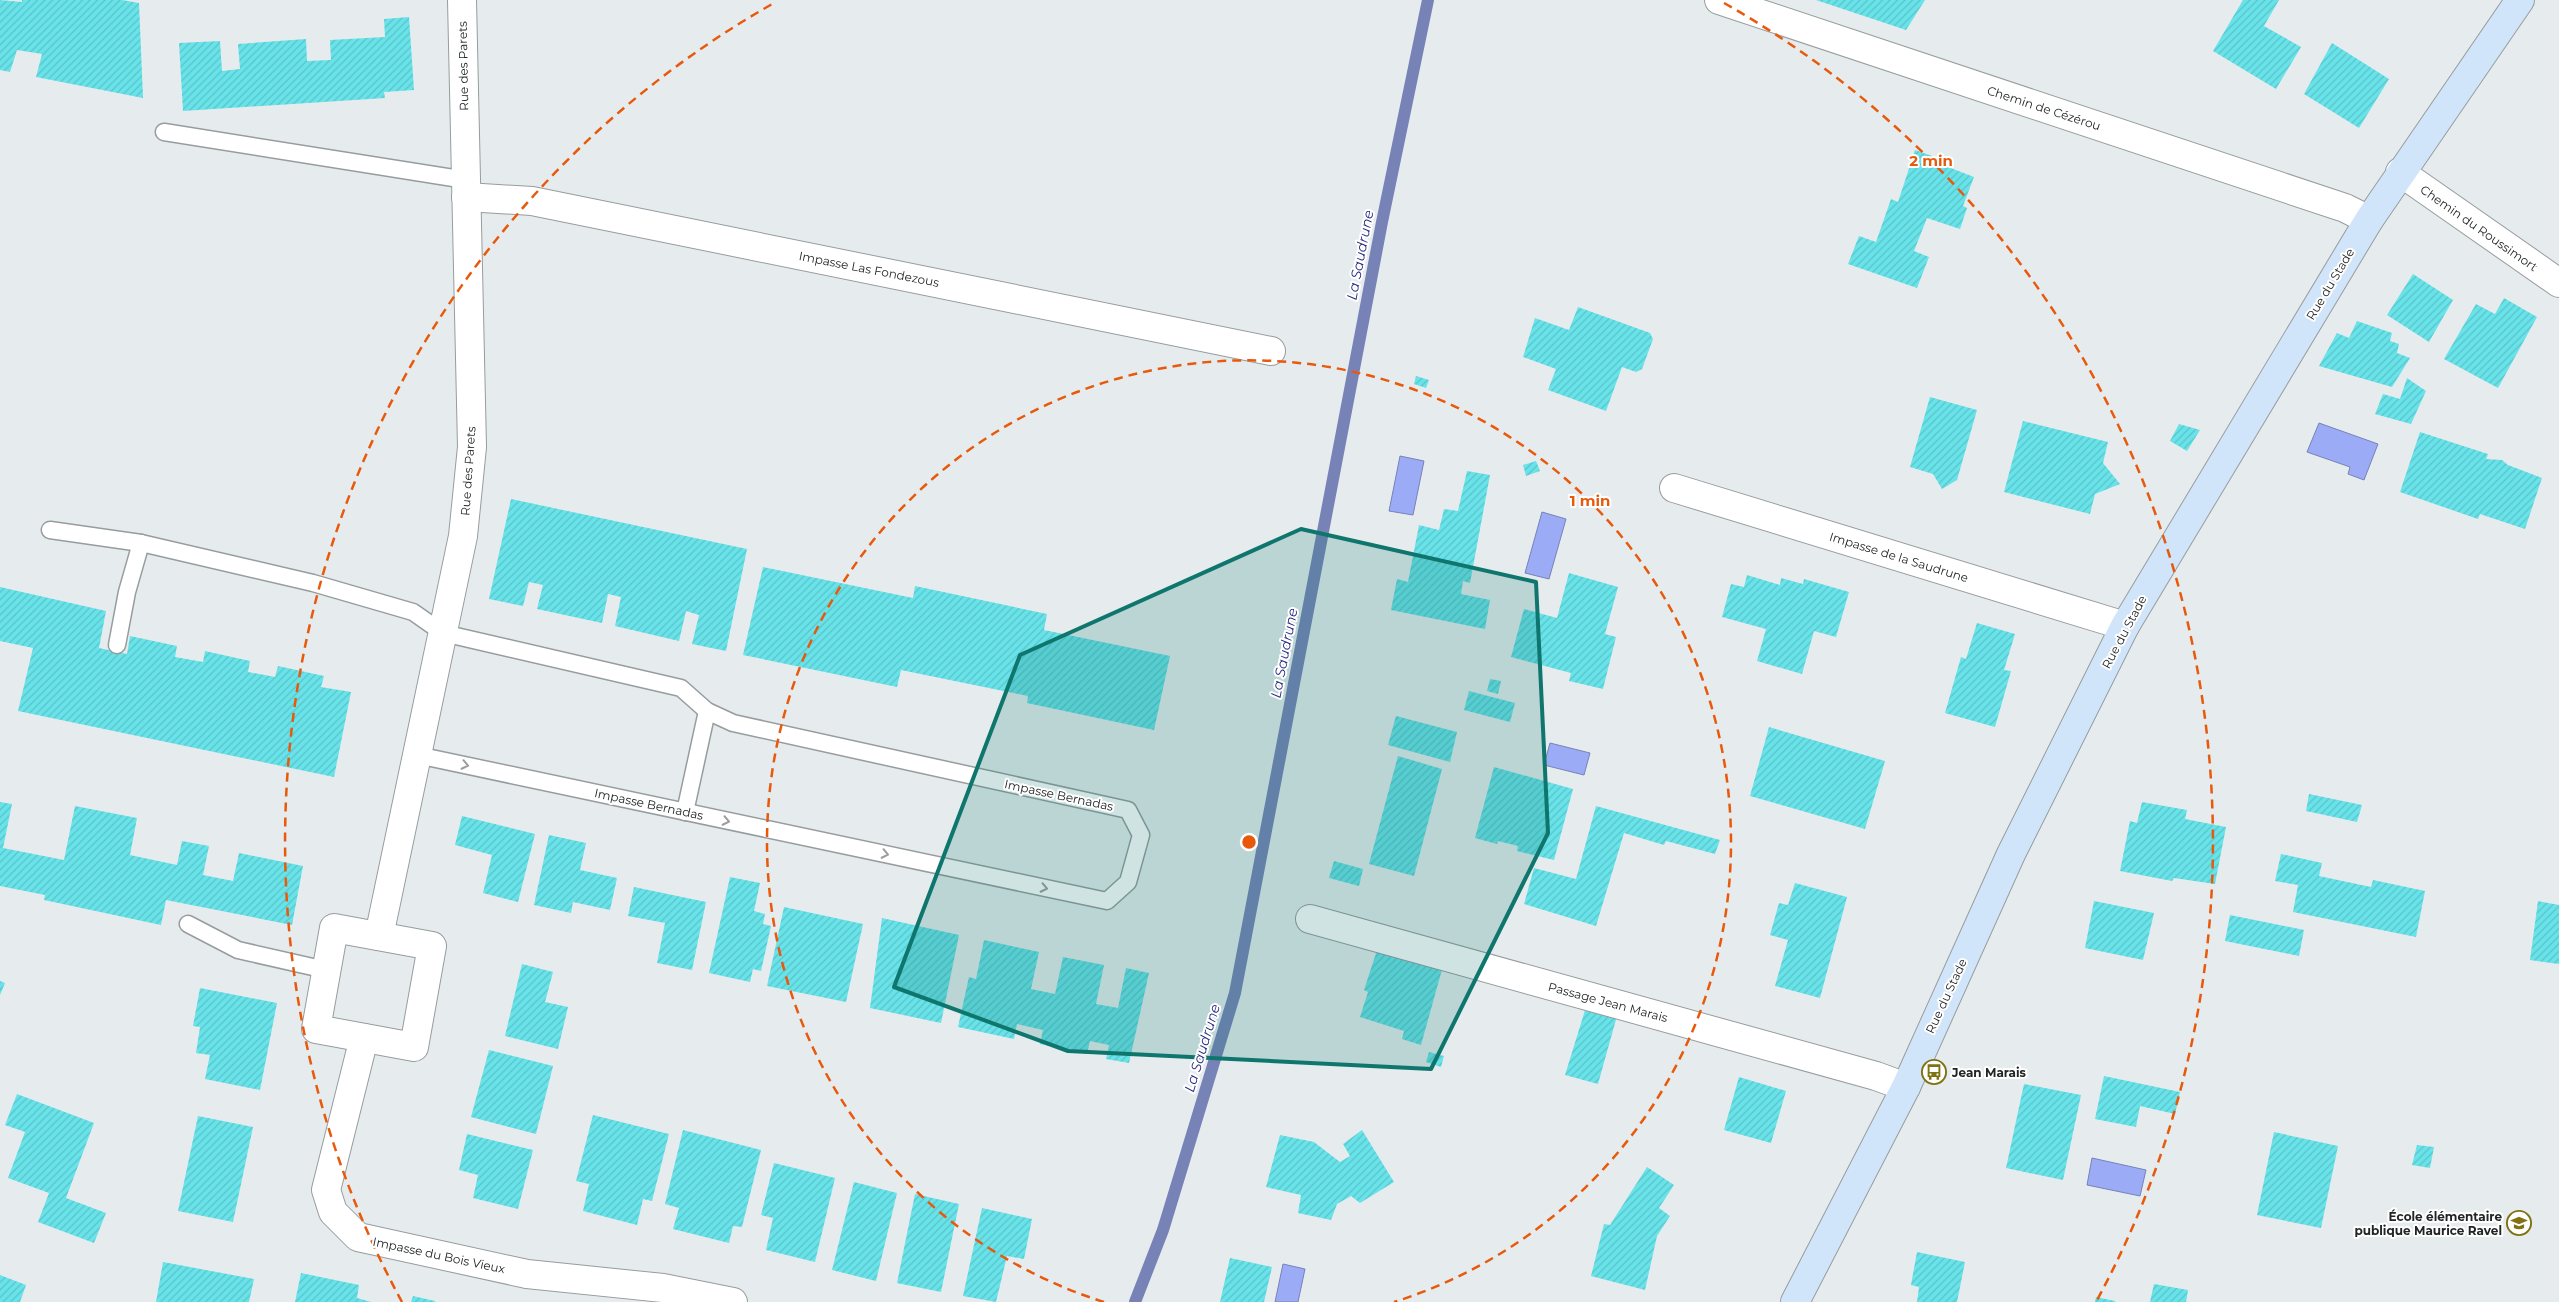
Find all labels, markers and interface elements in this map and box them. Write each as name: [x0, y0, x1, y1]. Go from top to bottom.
street label: Rue des Parets: [455, 21, 471, 111]
street label: Chemin de Cézérou: [1985, 83, 2103, 133]
text: 2 min: [1909, 151, 1953, 170]
street label: Chemin du Roussimort: [2417, 182, 2541, 274]
water label: La Saudrune: [1342, 208, 1378, 302]
street label: Rue du Stade: [2303, 245, 2357, 323]
street label: Impasse Las Fondezous: [798, 248, 941, 290]
street label: Rue des Parets: [457, 426, 479, 516]
text: 1 min: [1570, 491, 1610, 510]
street label: Impasse de la Saudrune: [1828, 529, 1970, 585]
street label: Rue du Stade: [2098, 593, 2150, 671]
water label: La Saudrune: [1266, 606, 1302, 700]
one-way arrow: [460, 759, 469, 770]
street label: Impasse Bernadas: [1003, 776, 1115, 814]
street label: Impasse Bernadas: [593, 785, 705, 823]
one-way arrow: [722, 815, 731, 825]
centre of rings: [1240, 833, 1258, 851]
one-way arrow: [881, 849, 890, 859]
one-way arrow: [1040, 882, 1049, 893]
street label: Rue du Stade: [1922, 956, 1970, 1036]
street label: Passage Jean Marais: [1546, 979, 1670, 1025]
water label: La Saudrune: [1180, 1002, 1224, 1094]
bus stop icon: Jean Marais: [1921, 1059, 1947, 1085]
place label: Jean Marais: [1951, 1065, 2027, 1080]
place label: École élémentaire publique Maurice Ravel: [2354, 1209, 2502, 1238]
school or university icon: École élémentaire publique Maurice Ravel: [2506, 1210, 2532, 1236]
street label: Impasse du Bois Vieux: [371, 1234, 507, 1276]

